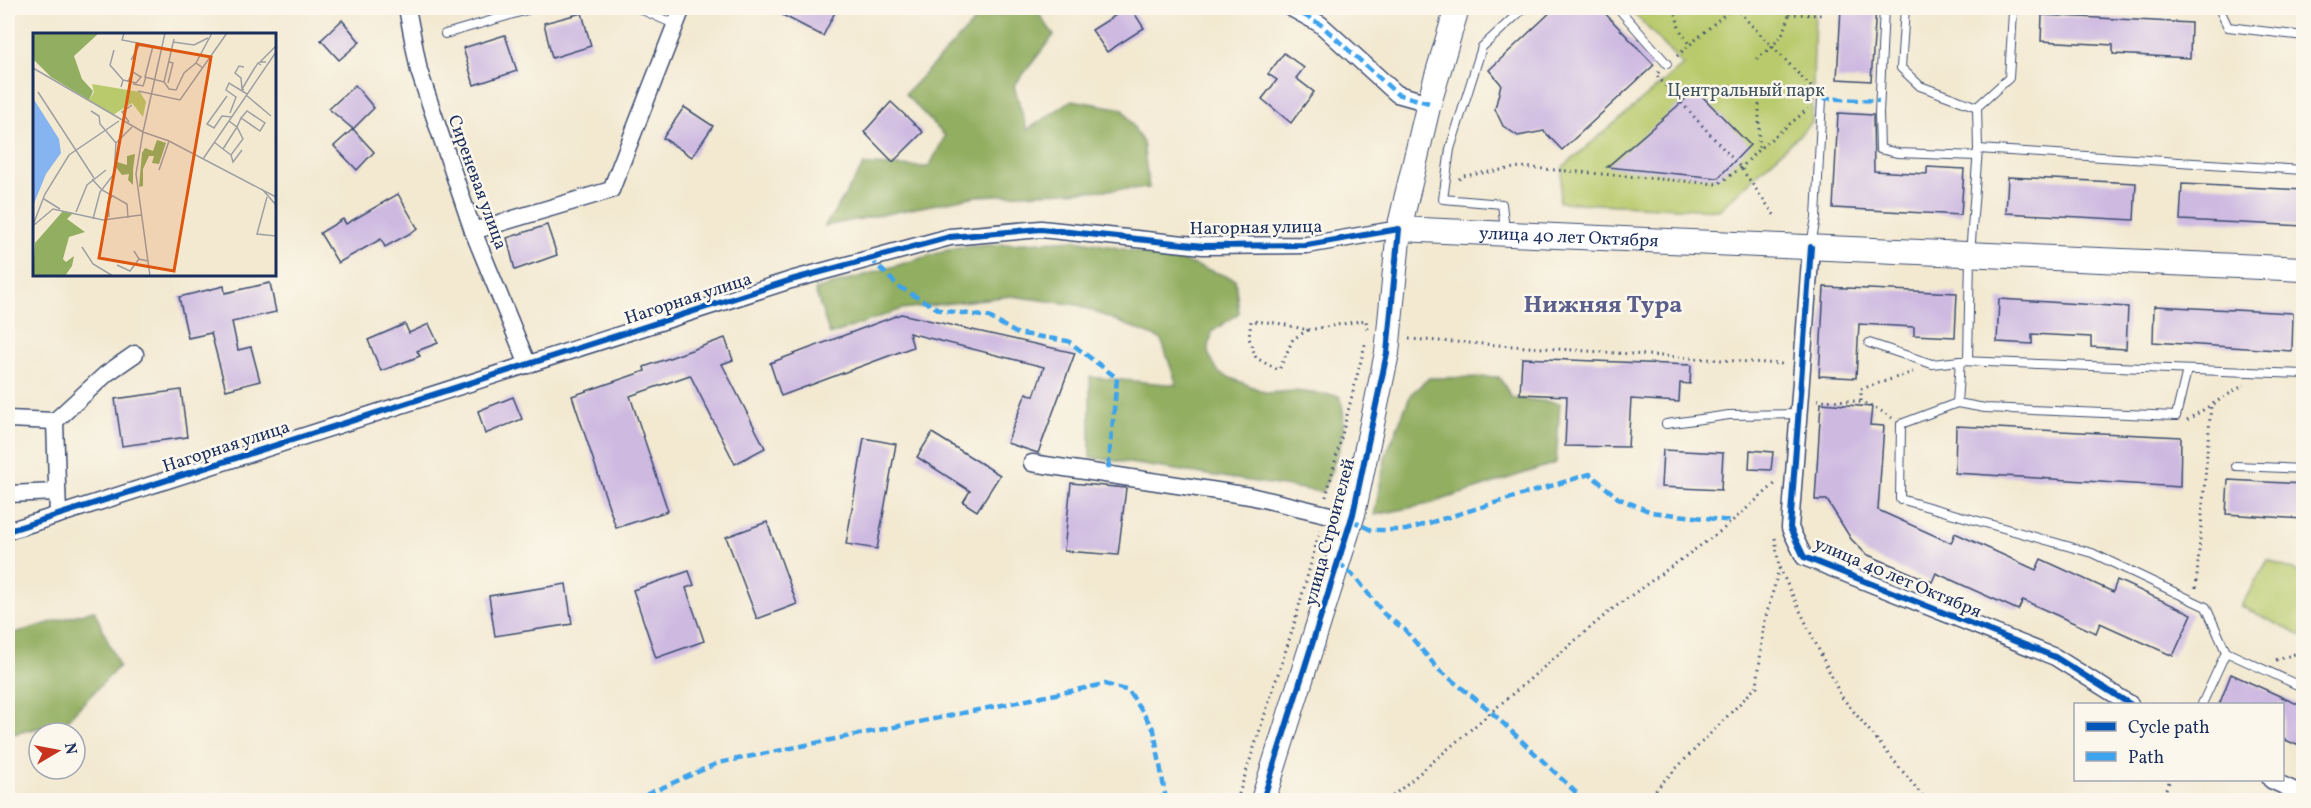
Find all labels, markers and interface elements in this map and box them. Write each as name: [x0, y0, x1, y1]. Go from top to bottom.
inset map: [33, 33, 276, 276]
park label: Центральный парк: [1667, 79, 1825, 104]
street label: Сиреневая улица: [441, 112, 513, 253]
street label: Нагорная улица: [1190, 215, 1323, 242]
street label: улица 40 лет Октября: [1478, 222, 1659, 254]
street label: Нагорная улица: [622, 267, 755, 332]
district label: Нижняя Тура: [1524, 289, 1682, 323]
street label: Нагорная улица: [160, 415, 293, 480]
street label: улица Строителей: [1299, 456, 1362, 609]
street label: улица 40 лет Октября: [1810, 532, 1985, 625]
legend: [2074, 703, 2284, 781]
text: Cycle path: [2128, 716, 2210, 741]
north arrow: [27, 721, 87, 781]
text: N: [58, 741, 82, 757]
text: Path: [2128, 746, 2164, 771]

